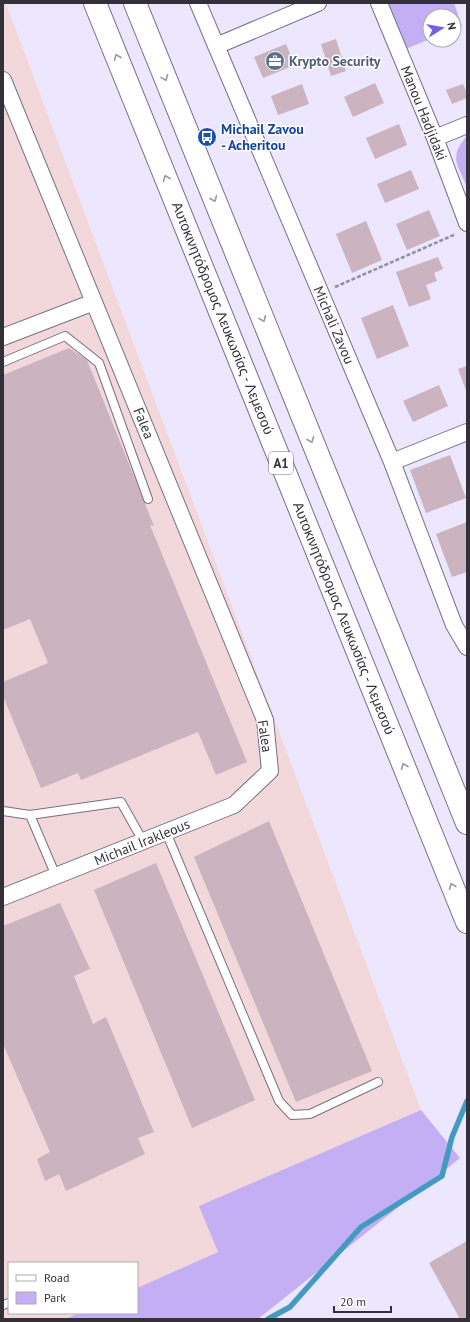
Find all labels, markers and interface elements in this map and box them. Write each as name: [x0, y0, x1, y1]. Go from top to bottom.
north arrow: [422, 8, 462, 48]
text: N: [444, 21, 459, 31]
office icon: Krypto Security: [264, 50, 286, 72]
place label: Krypto Security: [289, 52, 381, 70]
one-way arrow: [114, 54, 122, 61]
street label: Manou Hadjidaki: [397, 63, 451, 163]
one-way arrow: [160, 74, 168, 82]
place label: Michail Zavou - Acheritou: [221, 120, 304, 154]
bus stop icon: Michail Zavou - Acheritou: [196, 126, 218, 148]
one-way arrow: [163, 174, 171, 182]
one-way arrow: [209, 195, 217, 202]
street label: Αυτοκινητόδρομος Λευκωσίας - Λεμεσού: [168, 199, 278, 437]
street label: Michali Zavou: [310, 283, 358, 367]
one-way arrow: [258, 316, 266, 323]
street label: Falea: [130, 405, 158, 441]
one-way arrow: [307, 436, 315, 443]
road number: A1: [269, 452, 293, 474]
street label: Αυτοκινητόδρομος Λευκωσίας - Λεμεσού: [289, 499, 399, 737]
street label: Falea: [254, 719, 276, 753]
one-way arrow: [400, 762, 408, 769]
street label: Michail Irakleous: [91, 815, 193, 869]
one-way arrow: [449, 883, 457, 890]
legend: [8, 1262, 138, 1314]
text: Road: [44, 1270, 69, 1285]
scale bar: [334, 1288, 391, 1314]
text: Park: [44, 1290, 66, 1305]
text: 20 m: [340, 1294, 366, 1309]

